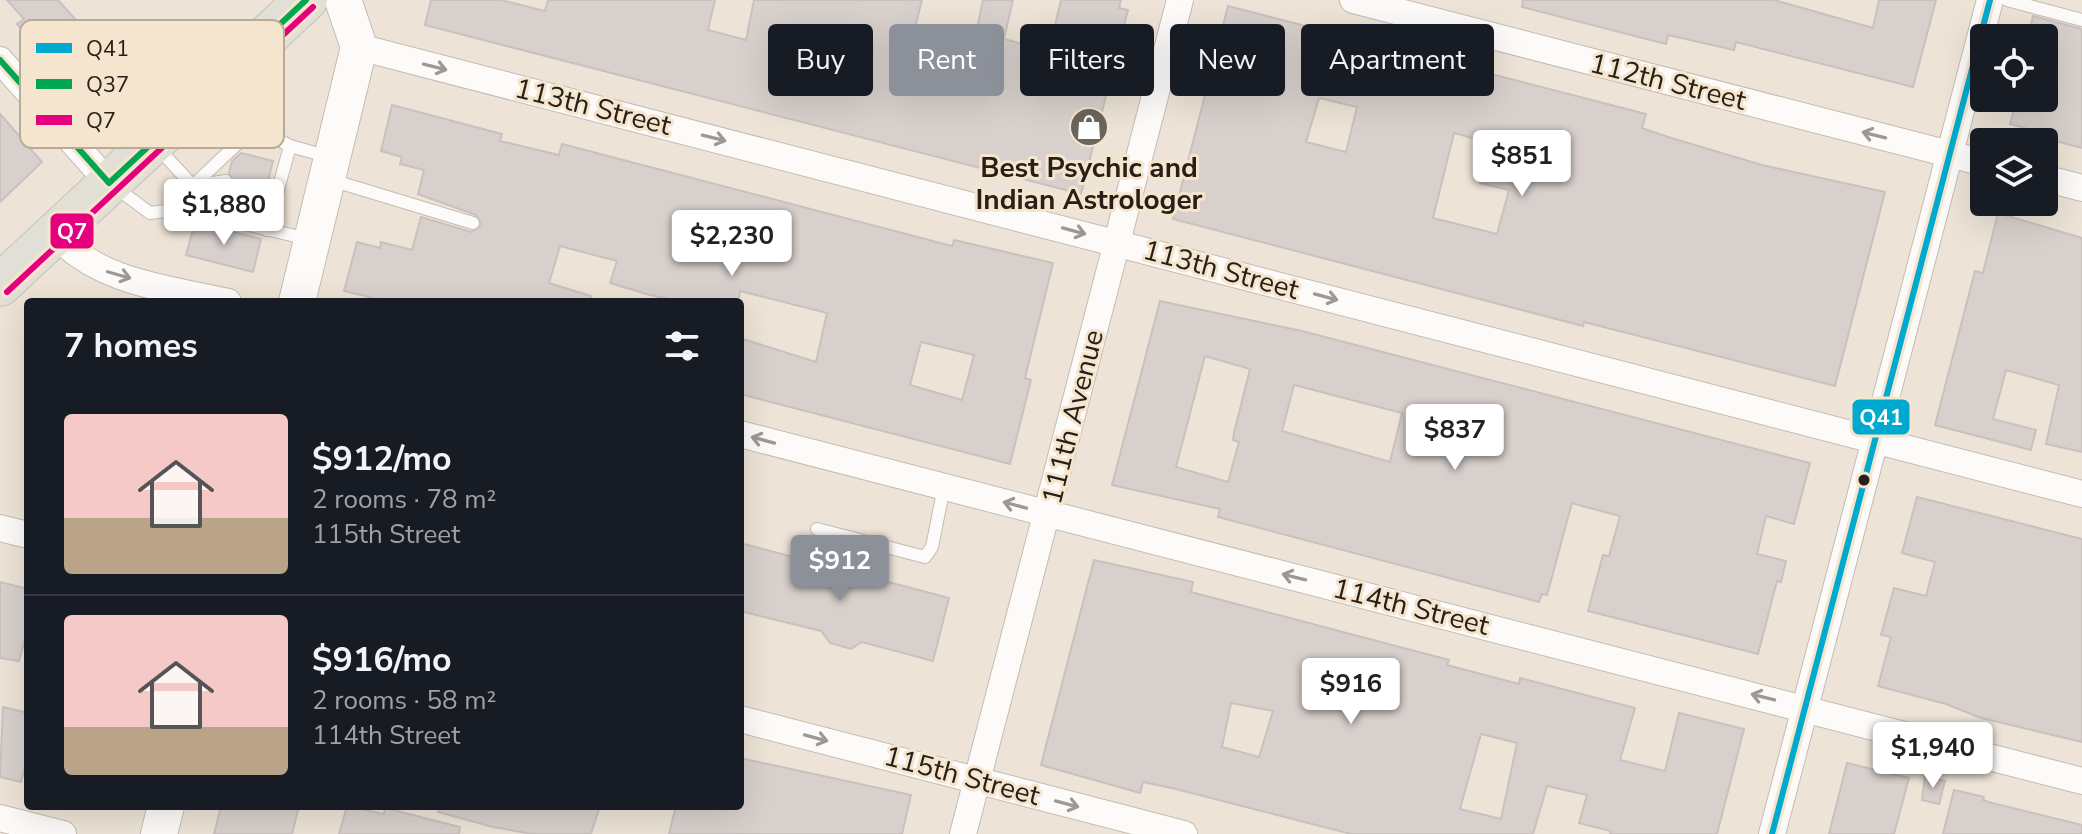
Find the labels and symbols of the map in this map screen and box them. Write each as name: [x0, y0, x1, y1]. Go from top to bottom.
legend: [20, 20, 284, 148]
text: Q41: [86, 34, 129, 64]
street label: 112th Street: [1586, 44, 1750, 120]
one-way arrow: [421, 60, 447, 75]
street label: 113th Street: [511, 69, 675, 145]
text: Q37: [86, 70, 129, 100]
text: Q7: [86, 106, 116, 136]
shop icon: Best Psychic and Indian Astrologer: [1068, 106, 1110, 148]
one-way arrow: [1861, 126, 1887, 141]
pin: $851: [1475, 130, 1569, 198]
one-way arrow: [700, 132, 726, 147]
place label: Best Psychic and Indian Astrologer: [975, 149, 1203, 219]
pin: $1,880: [159, 179, 289, 247]
pin: $2,230: [667, 210, 797, 278]
line badge: Q7: [49, 212, 95, 250]
text: Q7: [57, 217, 87, 247]
one-way arrow: [1060, 225, 1086, 240]
street label: 113th Street: [1139, 231, 1303, 309]
one-way arrow: [106, 269, 131, 284]
one-way arrow: [1312, 290, 1338, 305]
street label: 111th Avenue: [1033, 326, 1113, 508]
line badge: Q41: [1851, 398, 1911, 436]
text: Q41: [1859, 403, 1903, 433]
pin: $837: [1408, 404, 1502, 472]
one-way arrow: [751, 431, 777, 446]
unlabelled marker: [1856, 472, 1872, 488]
one-way arrow: [1003, 496, 1029, 511]
pin: $912: [793, 535, 887, 603]
one-way arrow: [1282, 568, 1307, 583]
street label: 114th Street: [1329, 569, 1493, 645]
pin: $916: [1304, 658, 1398, 726]
one-way arrow: [1750, 689, 1776, 704]
pin: $1,940: [1868, 722, 1998, 790]
one-way arrow: [802, 732, 828, 747]
street label: 115th Street: [880, 737, 1044, 815]
one-way arrow: [1054, 797, 1080, 812]

